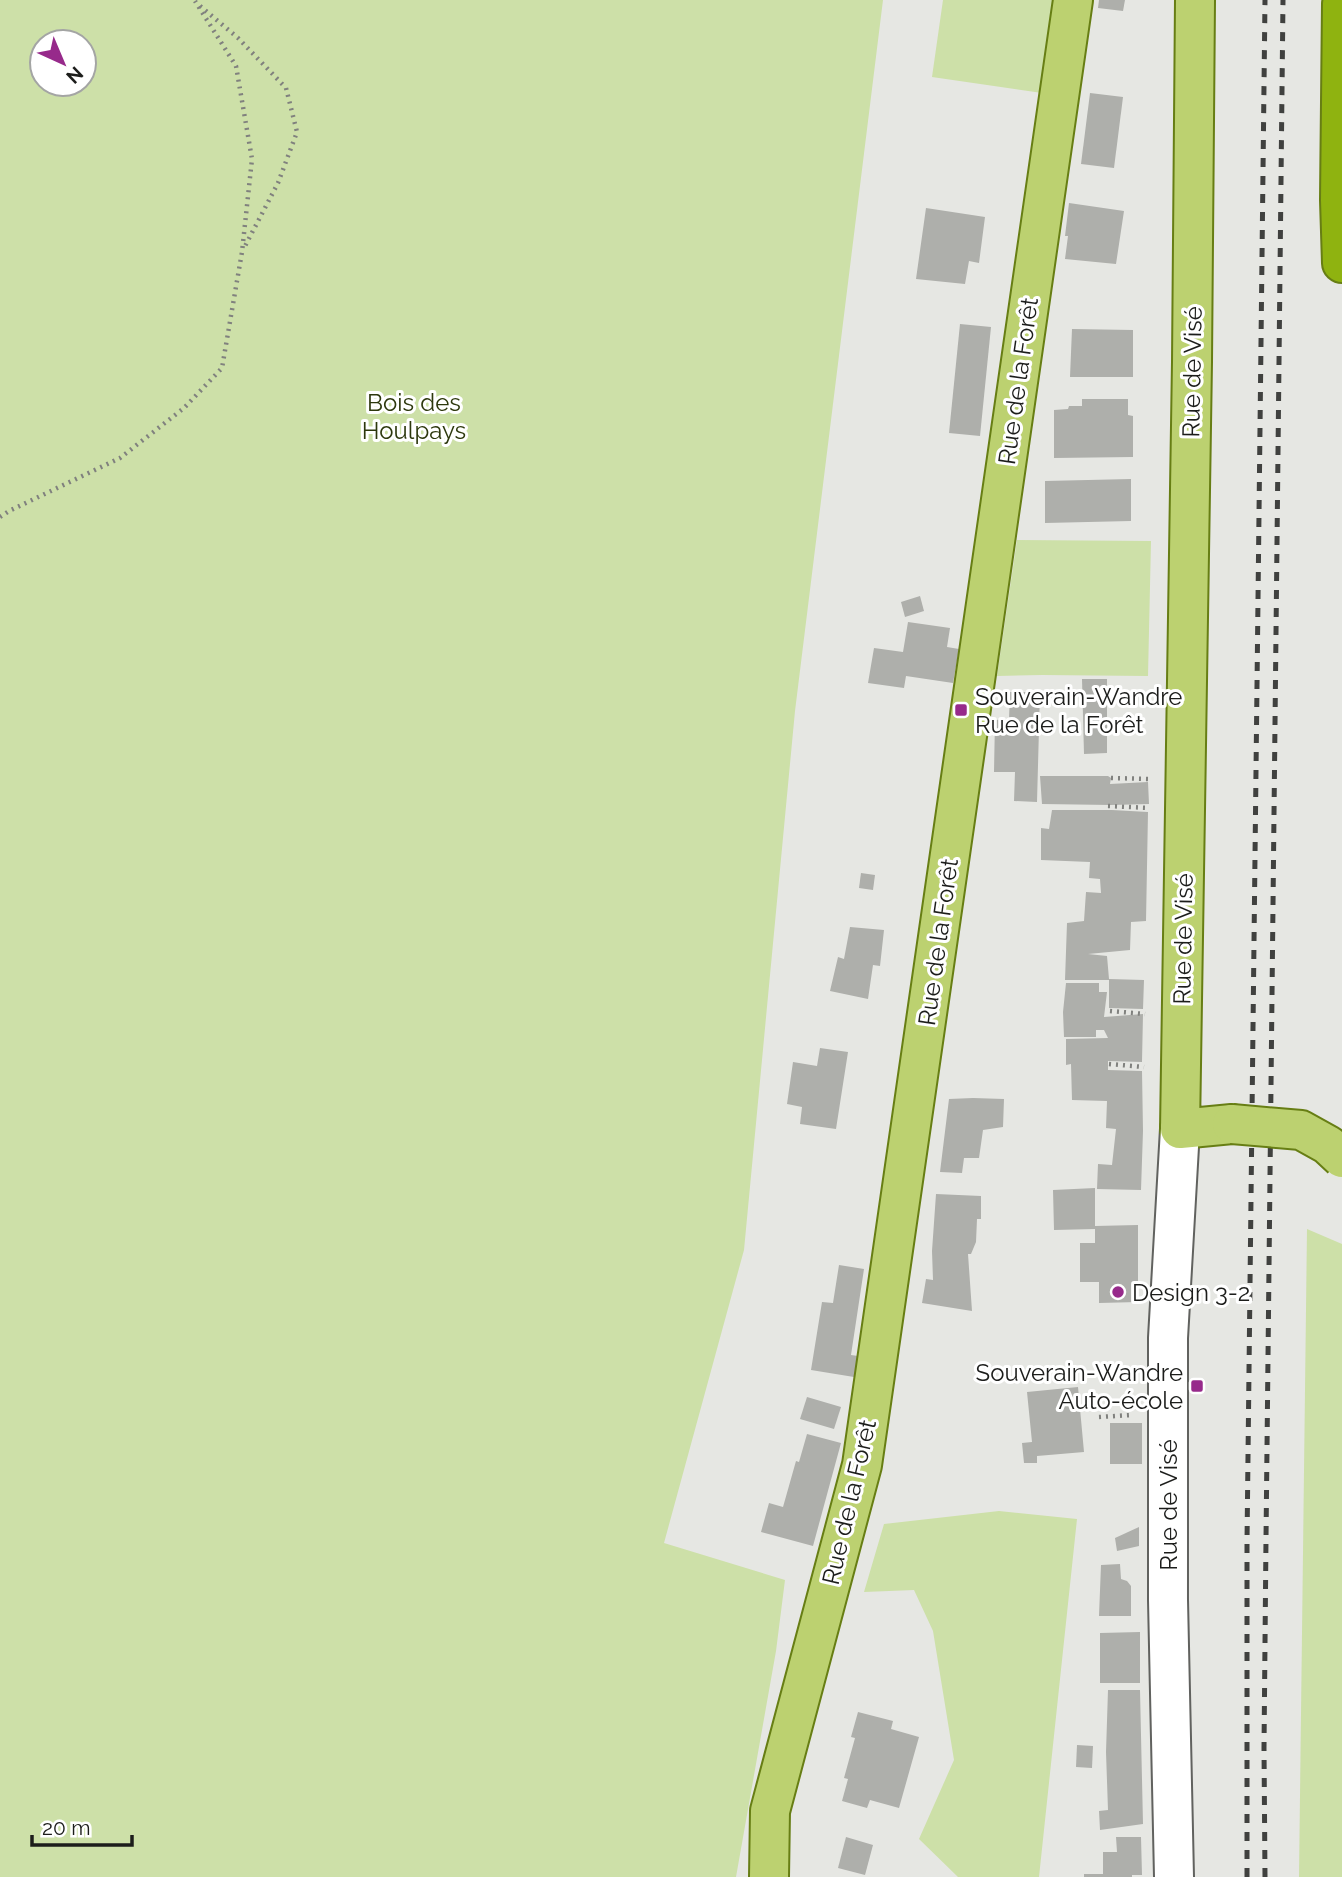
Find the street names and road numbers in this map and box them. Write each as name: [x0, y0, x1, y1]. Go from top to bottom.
street label: Rue de la Forêt: [992, 296, 1044, 466]
street label: Rue de Visé: [1176, 306, 1208, 438]
street label: Rue de la Forêt: [912, 857, 964, 1027]
street label: Rue de Visé: [1167, 873, 1199, 1005]
street label: Rue de la Forêt: [816, 1417, 882, 1587]
street label: Rue de Visé: [1154, 1439, 1183, 1571]

